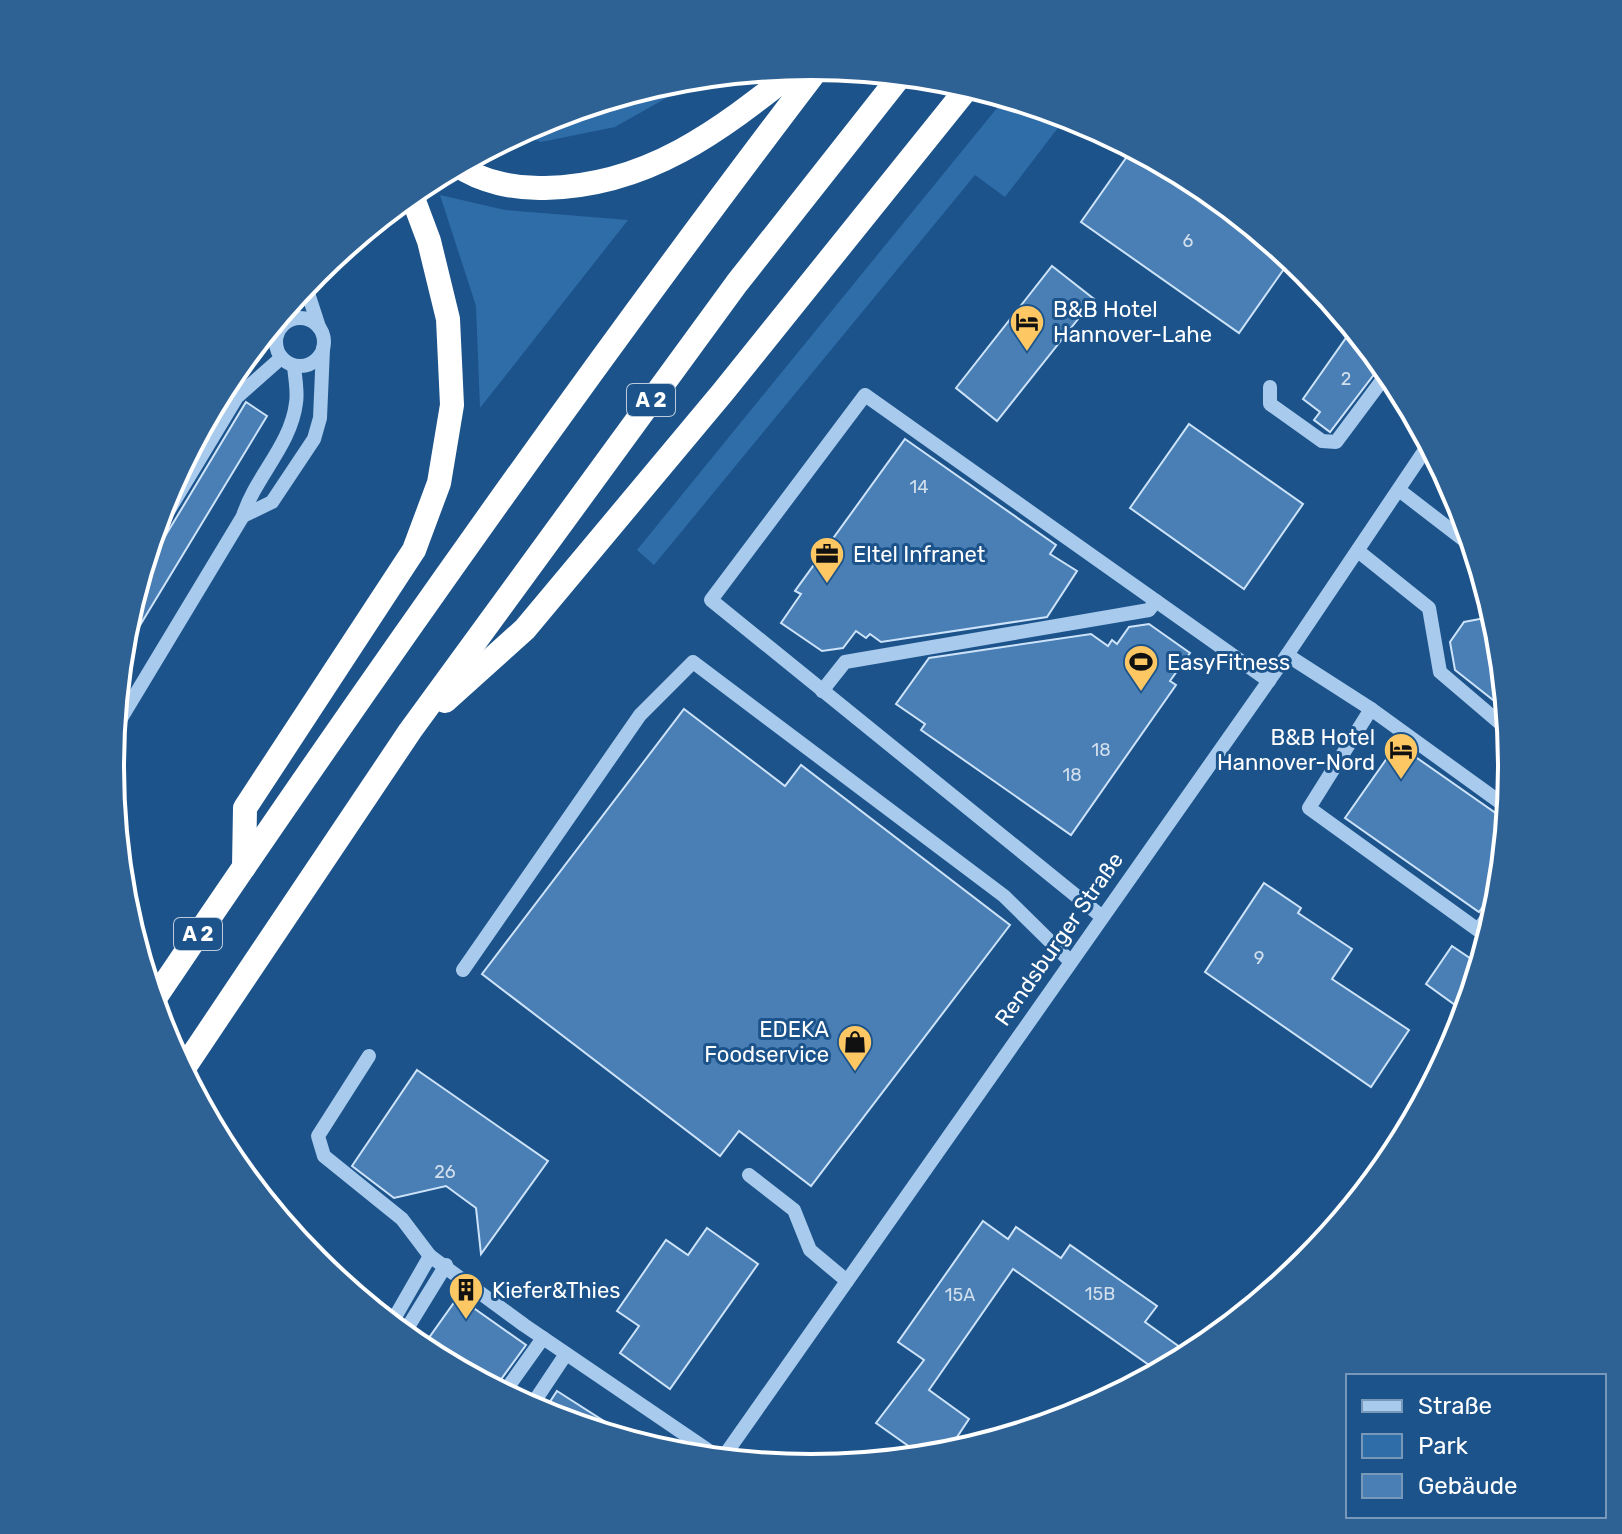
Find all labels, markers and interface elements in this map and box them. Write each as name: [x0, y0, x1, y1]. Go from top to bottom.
house number: 6: [1183, 230, 1194, 252]
place label: B&B Hotel Hannover-Lahe: [1053, 296, 1212, 348]
hotel icon: B&B Hotel Hannover-Lahe: [1008, 303, 1046, 353]
house number: 2: [1341, 368, 1351, 390]
road number: A 2: [627, 384, 675, 416]
house number: 14: [910, 476, 928, 498]
office icon: Eltel Infranet: [808, 535, 846, 585]
place label: Eltel Infranet: [853, 541, 986, 568]
sports icon: EasyFitness: [1122, 643, 1160, 693]
place label: EasyFitness: [1167, 649, 1290, 676]
place label: B&B Hotel Hannover-Nord: [1217, 724, 1375, 776]
hotel icon: B&B Hotel Hannover-Nord: [1382, 731, 1420, 781]
house number: 18: [1091, 739, 1111, 761]
house number: 18: [1062, 764, 1082, 786]
street label: Rendsburger Straße: [989, 847, 1129, 1031]
road number: A 2: [174, 918, 222, 950]
house number: 9: [1254, 947, 1264, 969]
place label: EDEKA Foodservice: [704, 1016, 829, 1068]
shop icon: EDEKA Foodservice: [836, 1023, 874, 1073]
house number: 26: [434, 1161, 456, 1183]
building icon: Kiefer&Thies: [447, 1271, 485, 1321]
place label: Kiefer&Thies: [492, 1277, 620, 1304]
house number: 15B: [1085, 1283, 1115, 1305]
house number: 15A: [945, 1284, 975, 1306]
legend: [1346, 1374, 1606, 1518]
text: Straße: [1418, 1392, 1492, 1420]
text: Park: [1418, 1432, 1469, 1460]
text: Gebäude: [1418, 1472, 1517, 1500]

